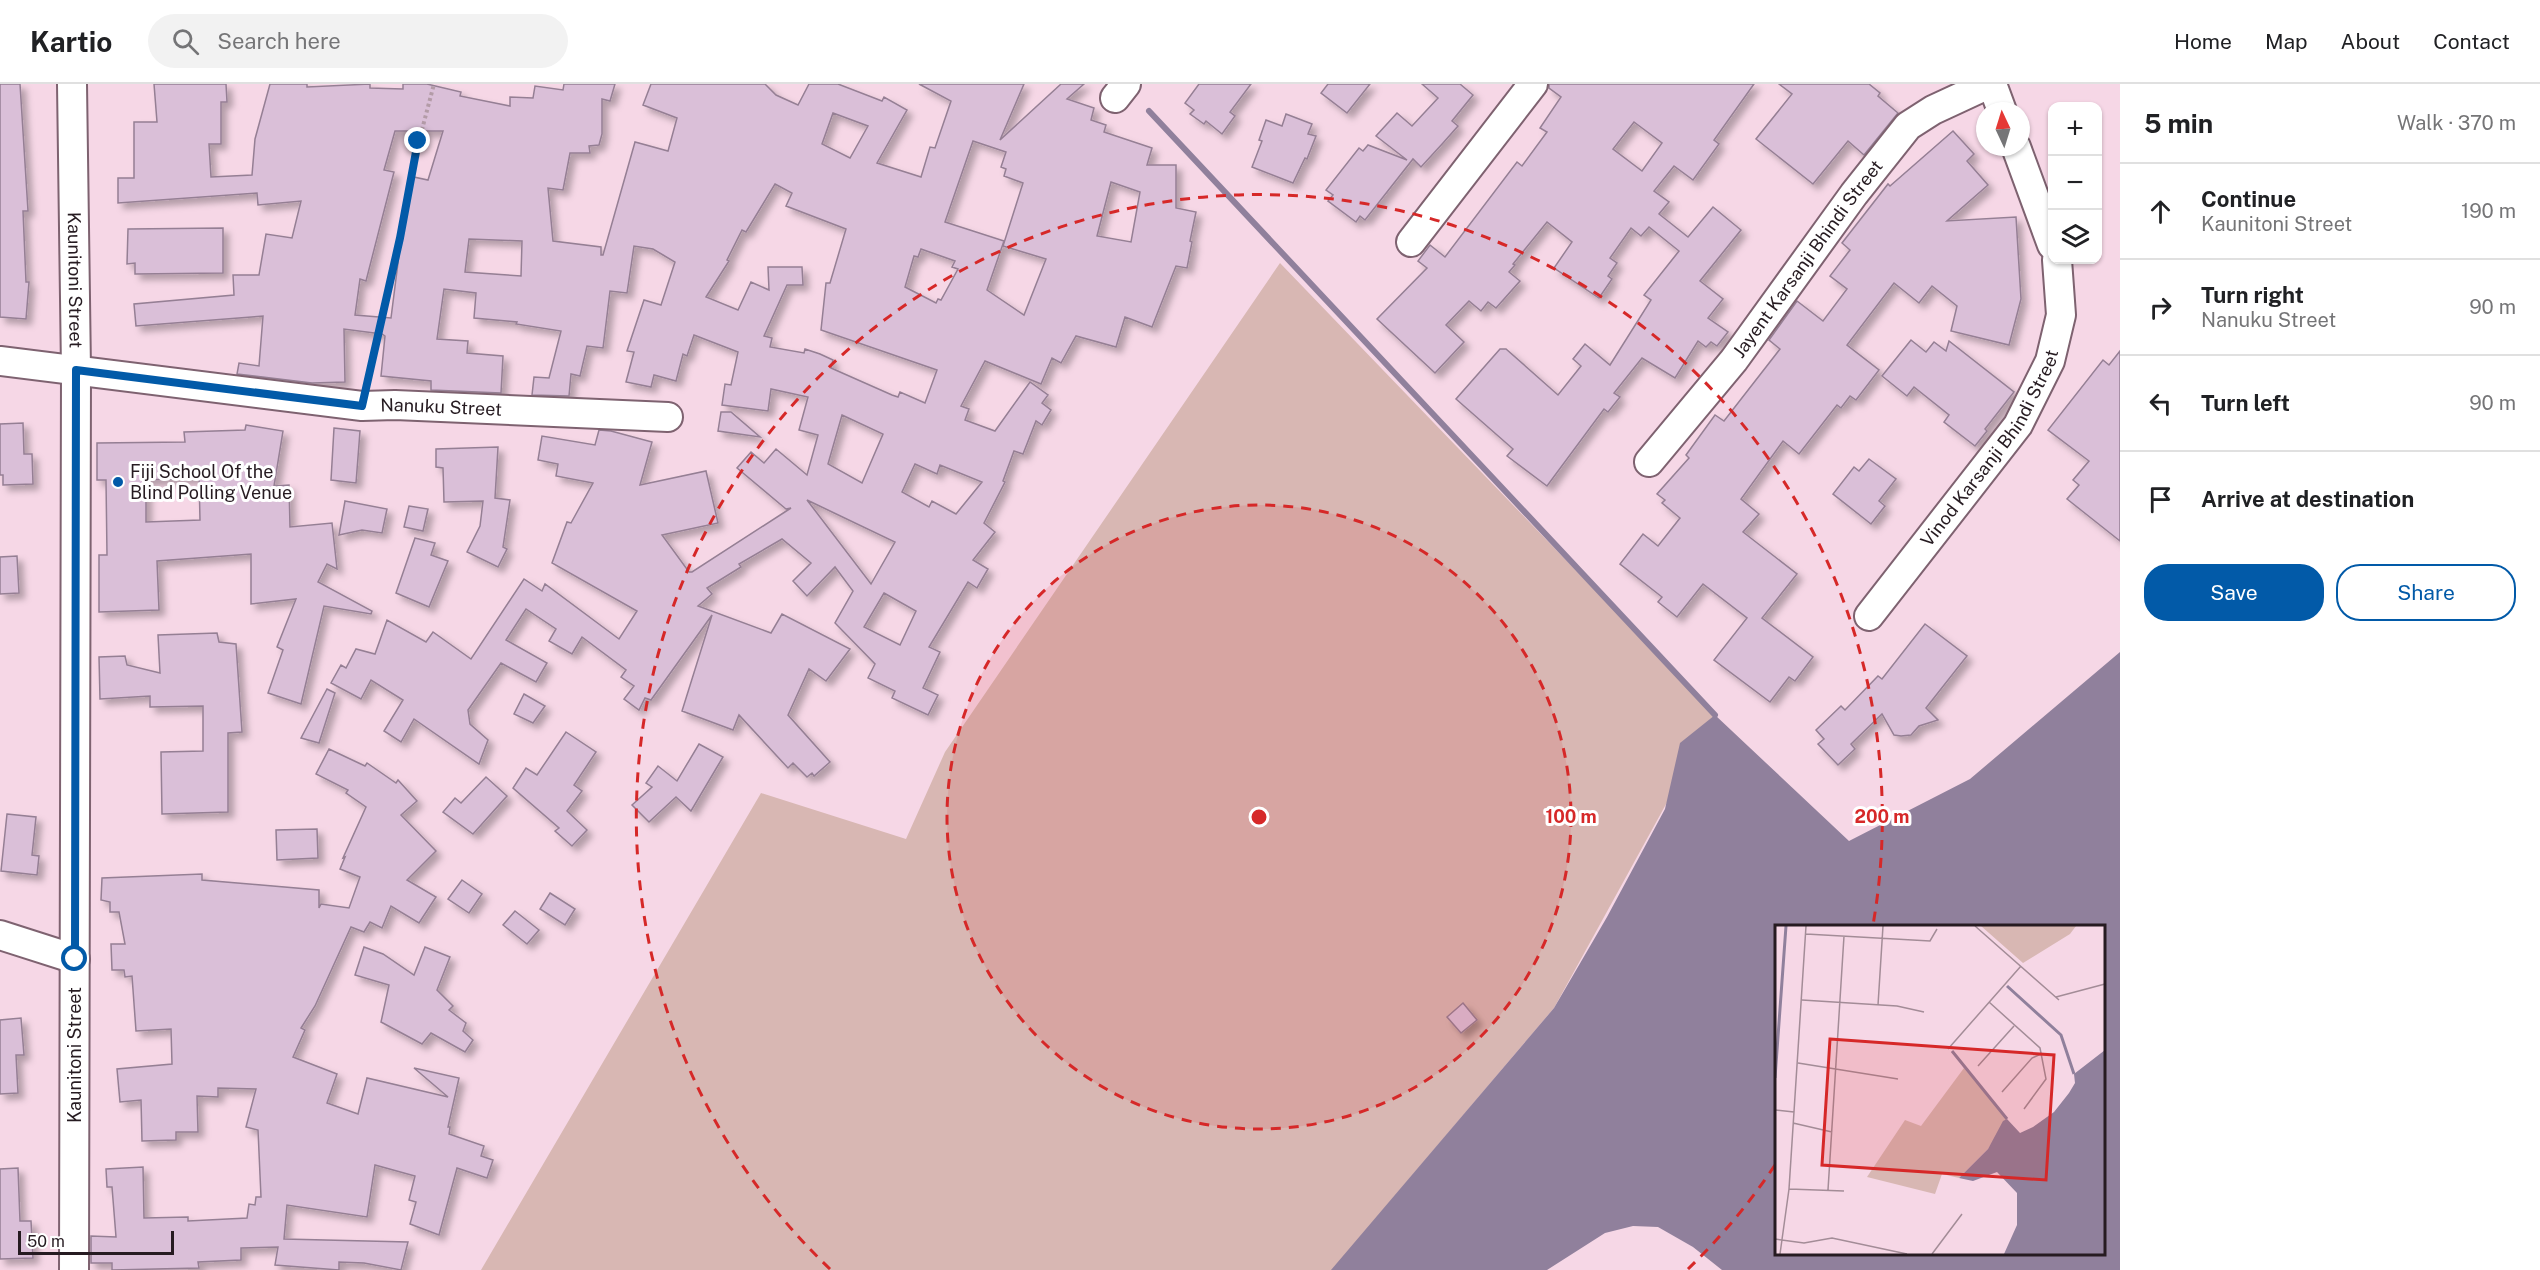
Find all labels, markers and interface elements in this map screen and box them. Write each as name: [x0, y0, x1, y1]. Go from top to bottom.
search box: [148, 14, 568, 68]
text: Kartio: [30, 25, 112, 58]
icon: search: [169, 25, 202, 58]
text: Search here: [217, 28, 341, 54]
text: Home: [2174, 29, 2232, 54]
text: Map: [2265, 29, 2308, 54]
text: About: [2341, 29, 2400, 54]
text: Contact: [2433, 29, 2510, 54]
north arrow: [1976, 102, 2030, 156]
map controls: [2048, 102, 2102, 264]
button: +: [2048, 102, 2102, 156]
text: 5 min: [2144, 108, 2213, 139]
text: Walk · 370 m: [2397, 111, 2516, 135]
route end: [404, 127, 430, 153]
street label: Jayent Karsanji Bhindi Street: [1728, 156, 1887, 362]
button: −: [2048, 156, 2102, 210]
text: Continue: [2201, 186, 2296, 212]
icon: ahead: [2144, 195, 2177, 228]
text: 190 m: [2461, 199, 2516, 223]
button: layers: [2048, 210, 2102, 264]
street label: Kaunitoni Street: [64, 212, 87, 348]
text: Kaunitoni Street: [2201, 212, 2352, 236]
text: Turn right: [2201, 282, 2304, 308]
icon: right: [2144, 291, 2177, 324]
text: 90 m: [2469, 295, 2516, 319]
text: Nanuku Street: [2201, 308, 2336, 332]
street label: Vinod Karsanji Bhindi Street: [1916, 347, 2062, 551]
icon: left: [2144, 387, 2177, 420]
text: Turn left: [2201, 390, 2290, 416]
text: 90 m: [2469, 391, 2516, 415]
street label: Nanuku Street: [380, 394, 502, 420]
place label: Fiji School Of the Blind Polling Venue: [130, 461, 292, 503]
marker: Fiji School Of the Blind Polling Venue: [111, 475, 125, 489]
icon: arrive: [2144, 483, 2177, 516]
text: Arrive at destination: [2201, 486, 2414, 512]
button: Save: [2144, 564, 2324, 621]
button: Share: [2336, 564, 2516, 621]
text: 100 m: [1545, 806, 1597, 827]
text: 200 m: [1855, 806, 1909, 827]
centre of rings: [1249, 807, 1269, 827]
inset map: [1775, 925, 2105, 1255]
route start: [61, 945, 87, 971]
street label: Kaunitoni Street: [64, 987, 85, 1123]
scale bar: [18, 1228, 174, 1256]
text: 50 m: [27, 1232, 65, 1251]

